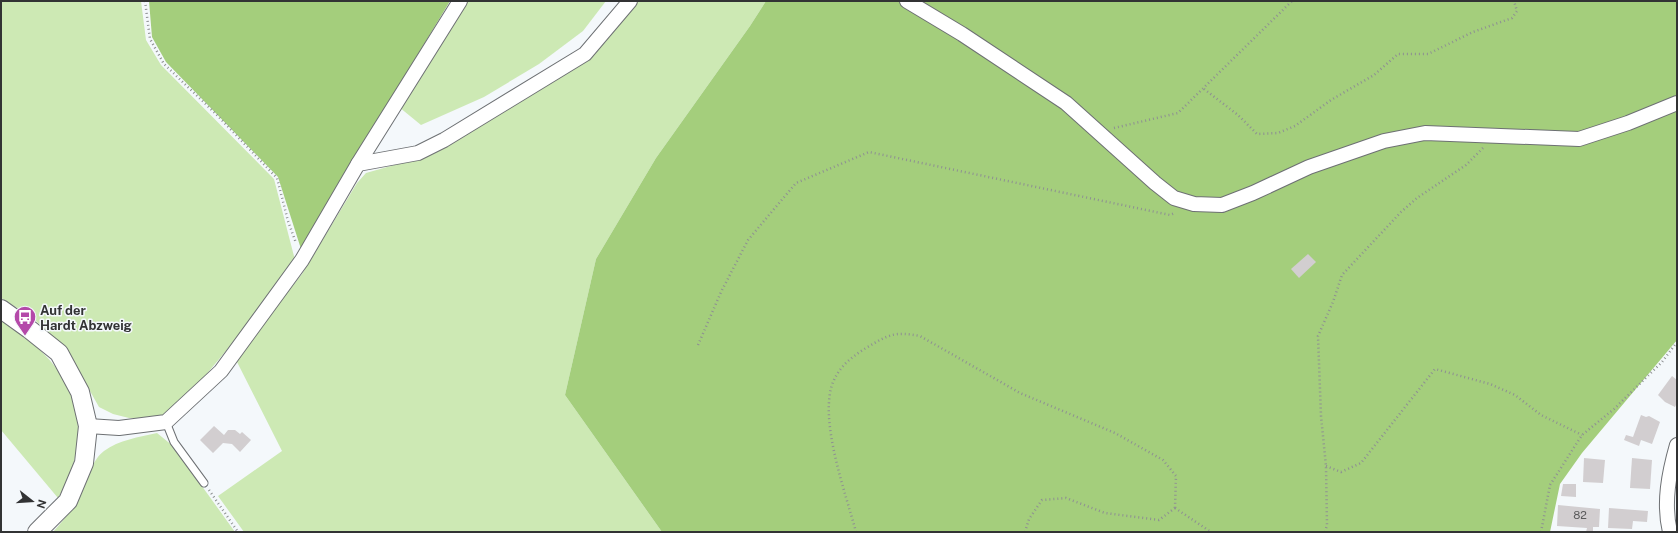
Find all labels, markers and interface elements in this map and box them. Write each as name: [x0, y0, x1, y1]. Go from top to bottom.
place label: Auf der Hardt Abzweig: [40, 303, 132, 333]
bus stop icon: Auf der Hardt Abzweig: [12, 304, 38, 337]
north arrow: [12, 481, 52, 521]
text: N: [35, 498, 49, 510]
house number: 82: [1573, 509, 1587, 521]

